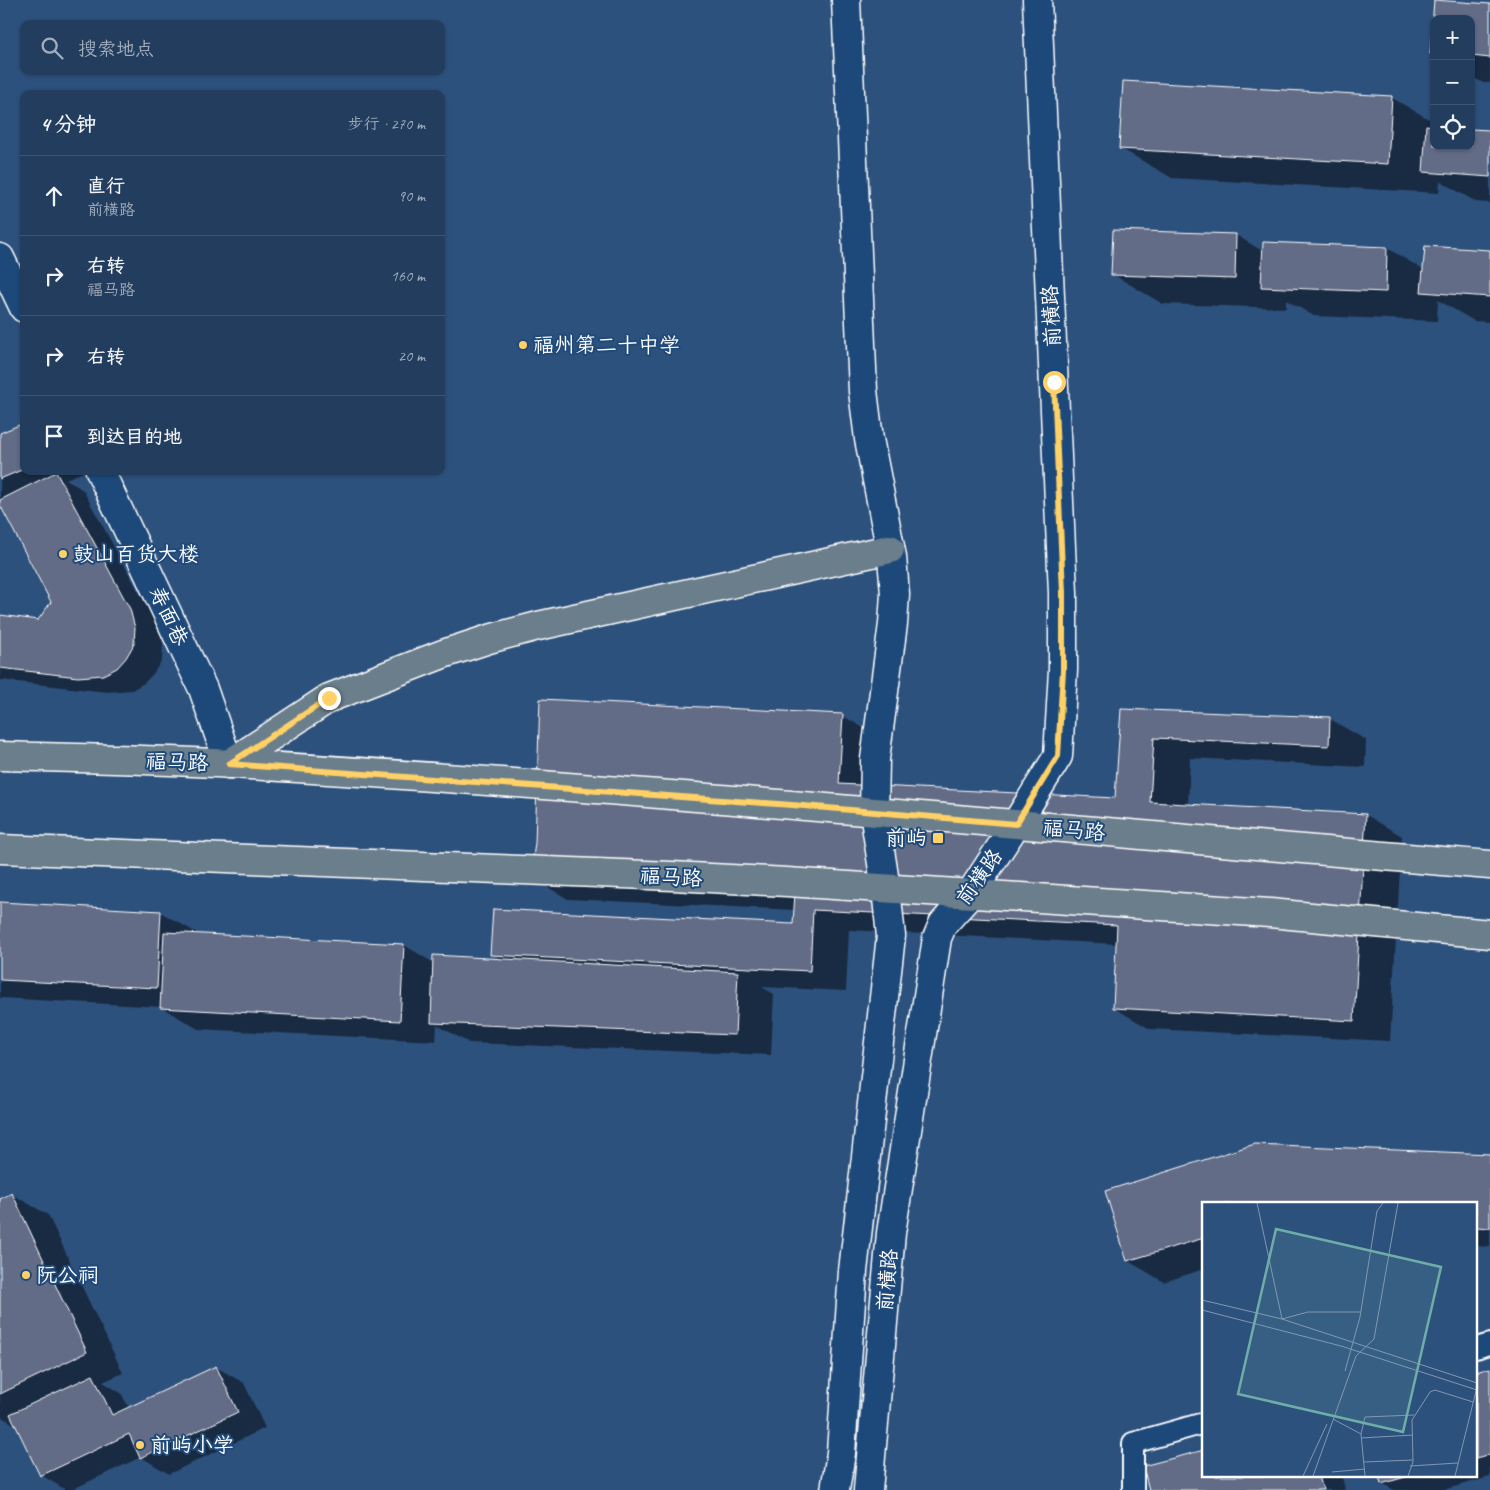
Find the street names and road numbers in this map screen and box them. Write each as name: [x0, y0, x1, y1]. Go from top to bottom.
street label: 前横路: [1036, 284, 1066, 348]
street label: 寿面巷: [144, 582, 194, 650]
street label: 福马路: [145, 748, 209, 776]
street label: 福马路: [1041, 814, 1107, 846]
street label: 前横路: [950, 844, 1008, 910]
street label: 福马路: [639, 862, 703, 892]
street label: 前横路: [871, 1247, 903, 1313]

